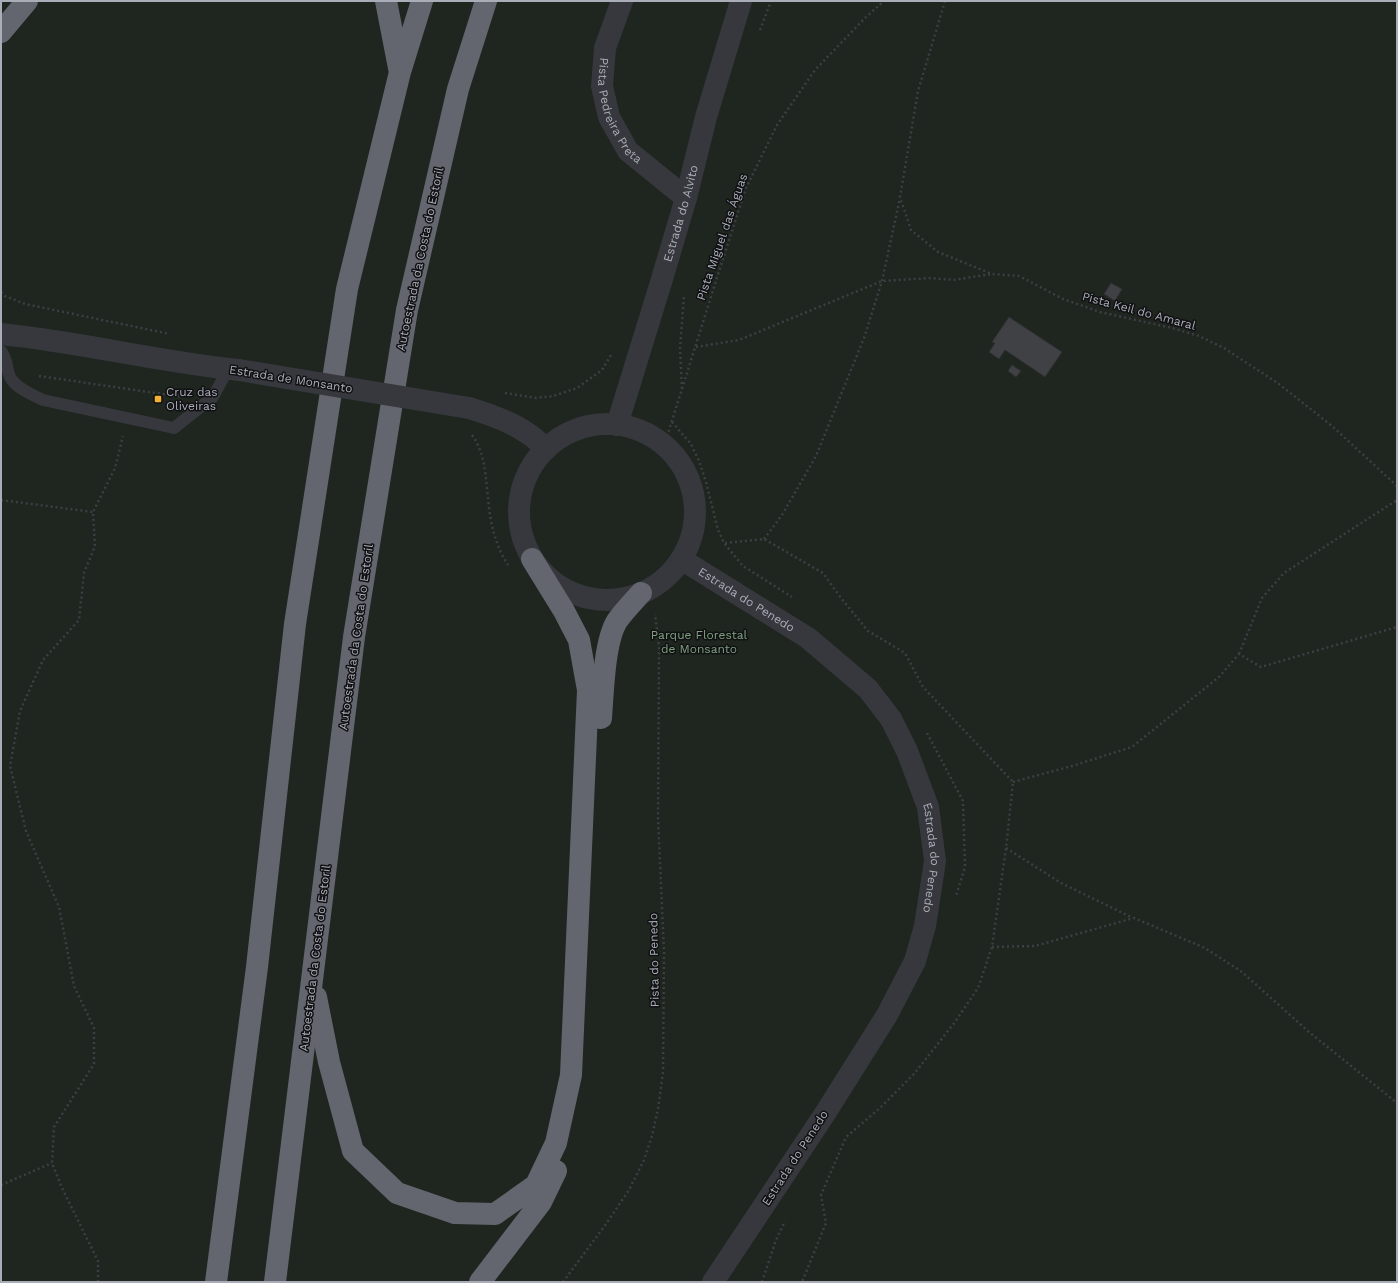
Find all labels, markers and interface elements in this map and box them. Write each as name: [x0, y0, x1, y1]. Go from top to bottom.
street label: Pista Pedreira Preta: [595, 57, 645, 166]
street label: Estrada do Alvito: [660, 164, 701, 264]
street label: Autoestrada da Costa do Estoril: [394, 165, 446, 352]
street label: Pista Miguel das Águas: [694, 172, 750, 302]
street label: Pista Keil do Amaral: [1081, 289, 1198, 333]
street label: Estrada de Monsanto: [228, 362, 354, 396]
place label: Cruz das Oliveiras: [166, 385, 218, 413]
marker: Cruz das Oliveiras: [153, 394, 163, 404]
street label: Autoestrada da Costa do Estoril: [336, 543, 376, 731]
street label: Estrada do Penedo: [696, 564, 797, 635]
park label: Parque Florestal de Monsanto: [651, 628, 748, 656]
street label: Estrada do Penedo: [920, 801, 942, 914]
street label: Autoestrada da Costa do Estoril: [297, 864, 333, 1052]
street label: Pista do Penedo: [646, 913, 662, 1007]
street label: Estrada do Penedo: [759, 1108, 831, 1208]

